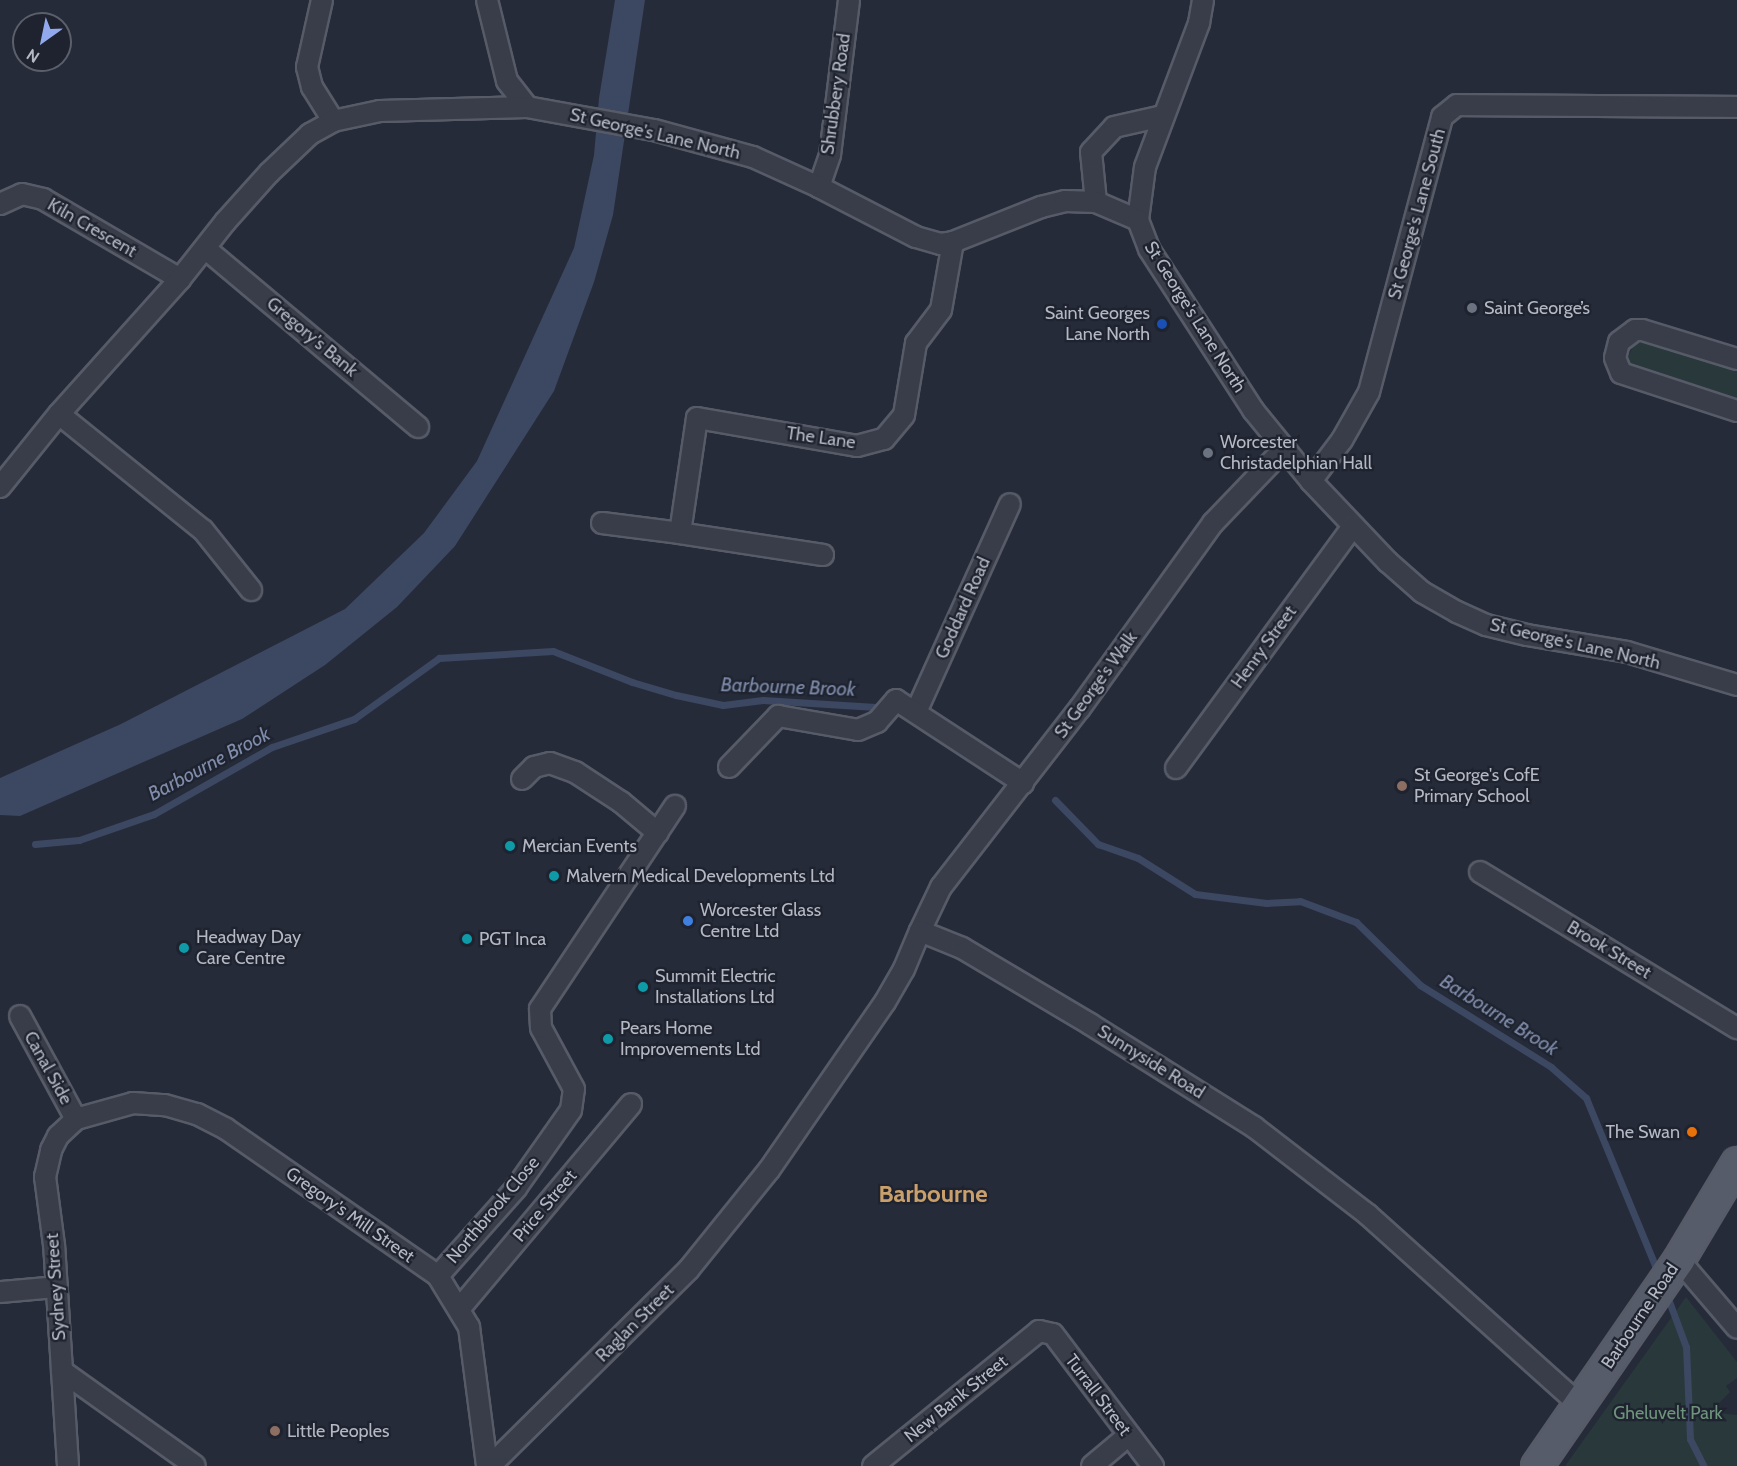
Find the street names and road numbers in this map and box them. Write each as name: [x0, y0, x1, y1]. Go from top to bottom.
street label: Shrubbery Road: [817, 32, 855, 156]
street label: St George's Lane North: [568, 104, 742, 164]
street label: St George's Lane South: [1384, 126, 1450, 302]
street label: Kiln Crescent: [44, 194, 140, 262]
street label: St George's Lane North: [1140, 237, 1250, 397]
street label: Gregory's Bank: [262, 293, 362, 381]
street label: The Lane: [785, 422, 857, 454]
street label: Goddard Road: [931, 554, 995, 662]
street label: Henry Street: [1227, 601, 1301, 693]
street label: St George's Lane North: [1488, 614, 1662, 674]
street label: St George's Walk: [1050, 627, 1142, 743]
street label: Brook Street: [1563, 916, 1655, 984]
street label: Sunnyside Road: [1093, 1020, 1209, 1104]
street label: Canal Side: [19, 1028, 77, 1108]
street label: Northbrook Close: [442, 1152, 544, 1268]
street label: Gregory's Mill Street: [282, 1163, 418, 1267]
street label: Price Street: [509, 1166, 581, 1246]
street label: Sydney Street: [41, 1233, 71, 1341]
street label: Barbourne Road: [1597, 1259, 1683, 1373]
street label: Raglan Street: [591, 1279, 679, 1367]
street label: Turrall Street: [1060, 1350, 1136, 1440]
street label: New Bank Street: [900, 1351, 1012, 1447]

